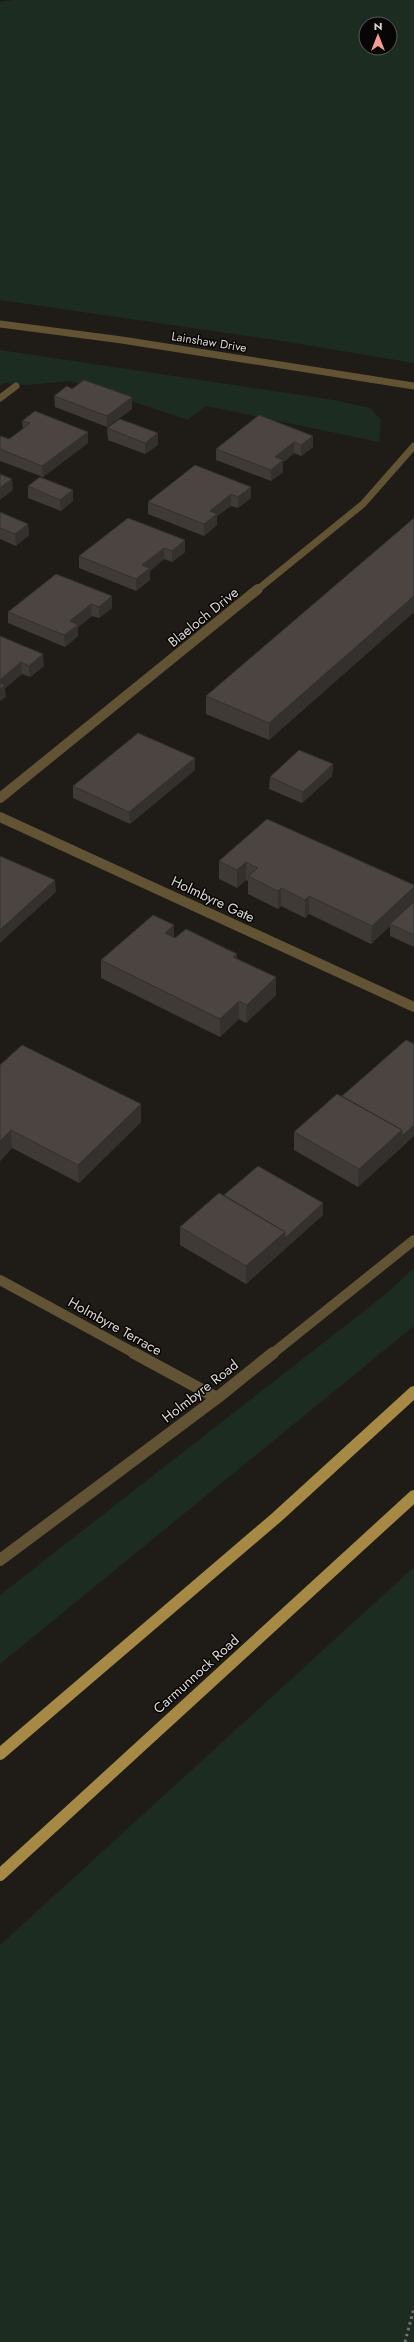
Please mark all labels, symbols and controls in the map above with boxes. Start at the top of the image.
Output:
north arrow [358,16,398,56]
text: N [374,18,382,34]
street label: Lainshaw Drive [170,327,248,357]
street label: Blaeloch Drive [164,582,242,652]
street label: Holmbyre Gate [168,871,258,927]
street label: Holmbyre Terrace [65,1292,165,1360]
street label: Holmbyre Road [158,1355,242,1427]
street label: Carmunnock Road [149,1630,243,1718]

